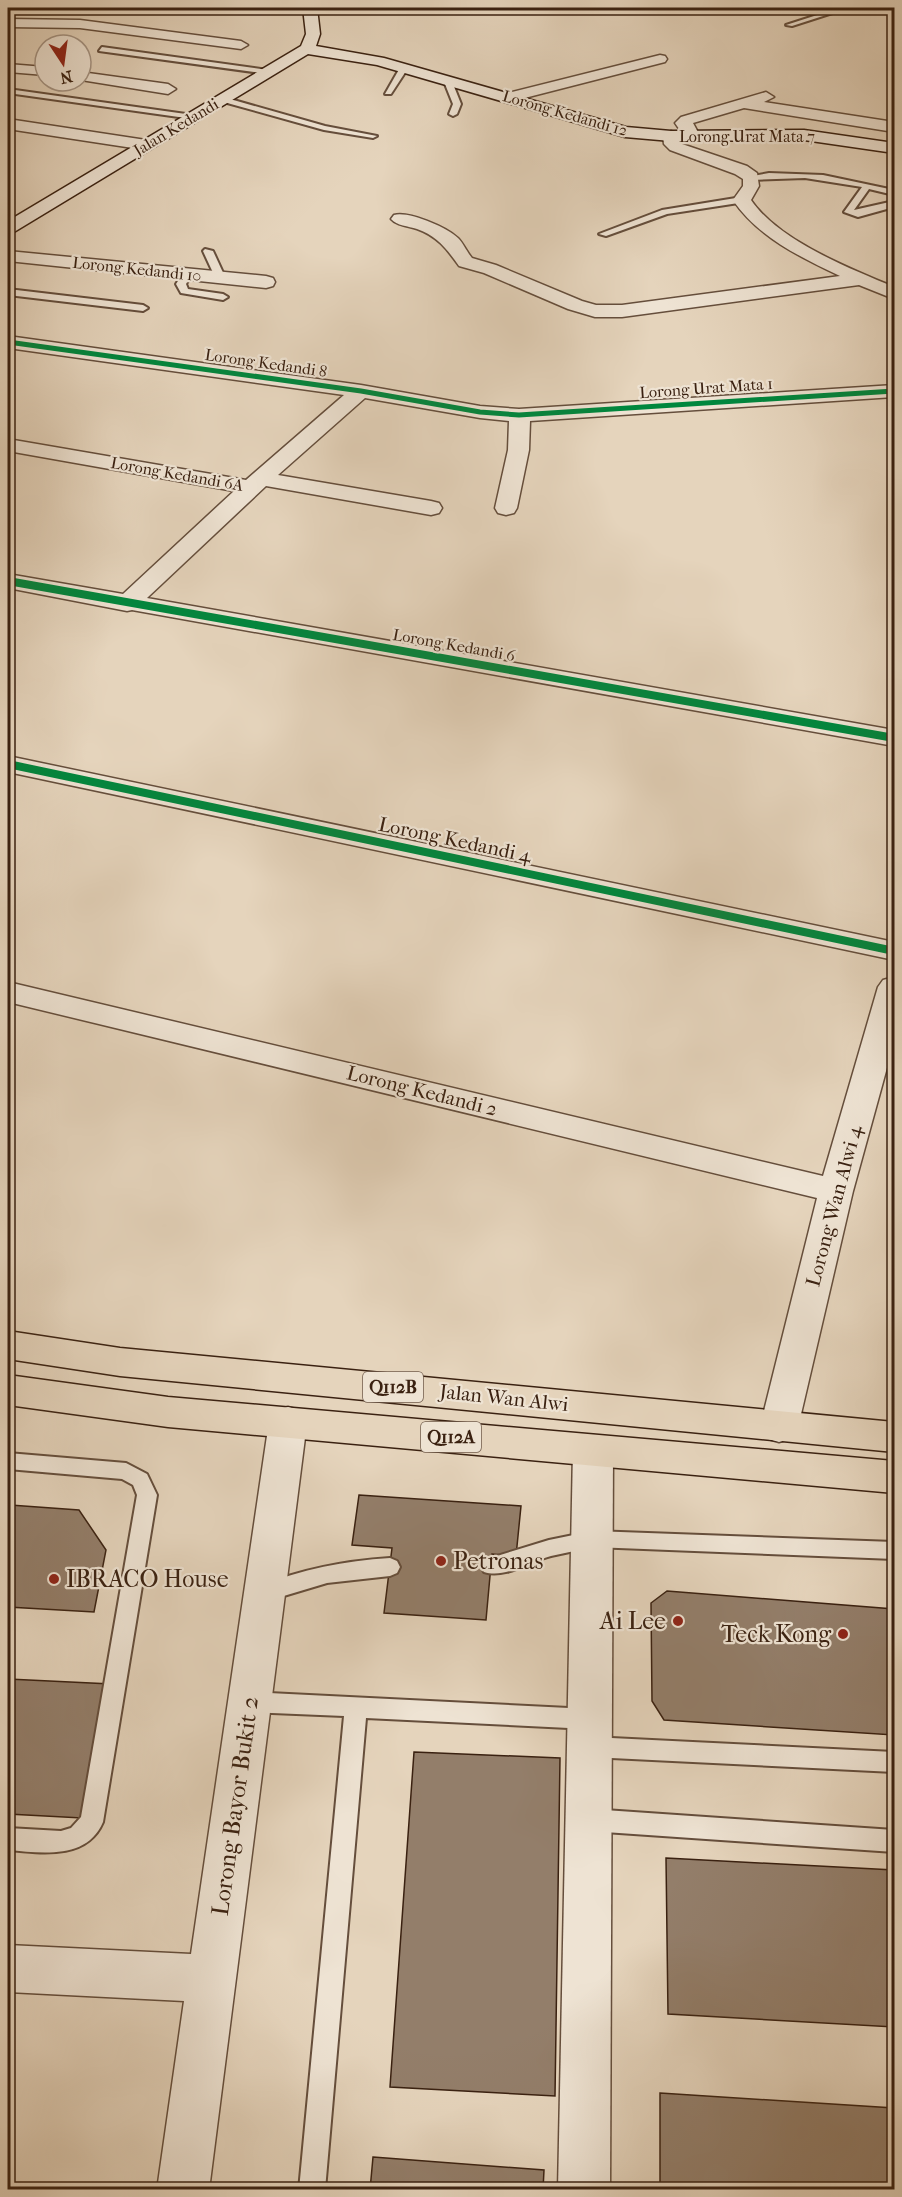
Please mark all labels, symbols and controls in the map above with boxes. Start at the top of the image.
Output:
north arrow [33,33,93,93]
text: N [57,67,74,88]
street label: Lorong Kedandi 12 [500,86,630,140]
street label: Jalan Kedandi [128,94,222,161]
street label: Lorong Urat Mata 7 [679,127,815,146]
street label: Lorong Kedandi 10 [72,253,202,285]
street label: Lorong Kedandi 8 [204,345,328,381]
street label: Lorong Urat Mata 1 [639,374,773,402]
street label: Lorong Kedandi 6A [109,453,245,495]
street label: Lorong Kedandi 6 [391,625,517,665]
street label: Lorong Kedandi 4 [376,813,535,868]
street label: Lorong Kedandi 2 [344,1061,500,1121]
street label: Lorong Wan Alwi 4 [801,1122,867,1289]
road number: Q112B [363,1372,423,1402]
street label: Jalan Wan Alwi [436,1380,570,1416]
road number: Q112A [421,1422,481,1452]
place label: Petronas [453,1547,543,1575]
marker: Petronas [434,1554,448,1568]
place label: IBRACO House [66,1565,229,1593]
marker: IBRACO House [47,1572,61,1586]
place label: Ai Lee [599,1607,666,1635]
marker: Ai Lee [671,1614,685,1628]
place label: Teck Kong [721,1620,832,1648]
marker: Teck Kong [836,1627,850,1641]
street label: Lorong Bayor Bukit 2 [206,1695,264,1917]

